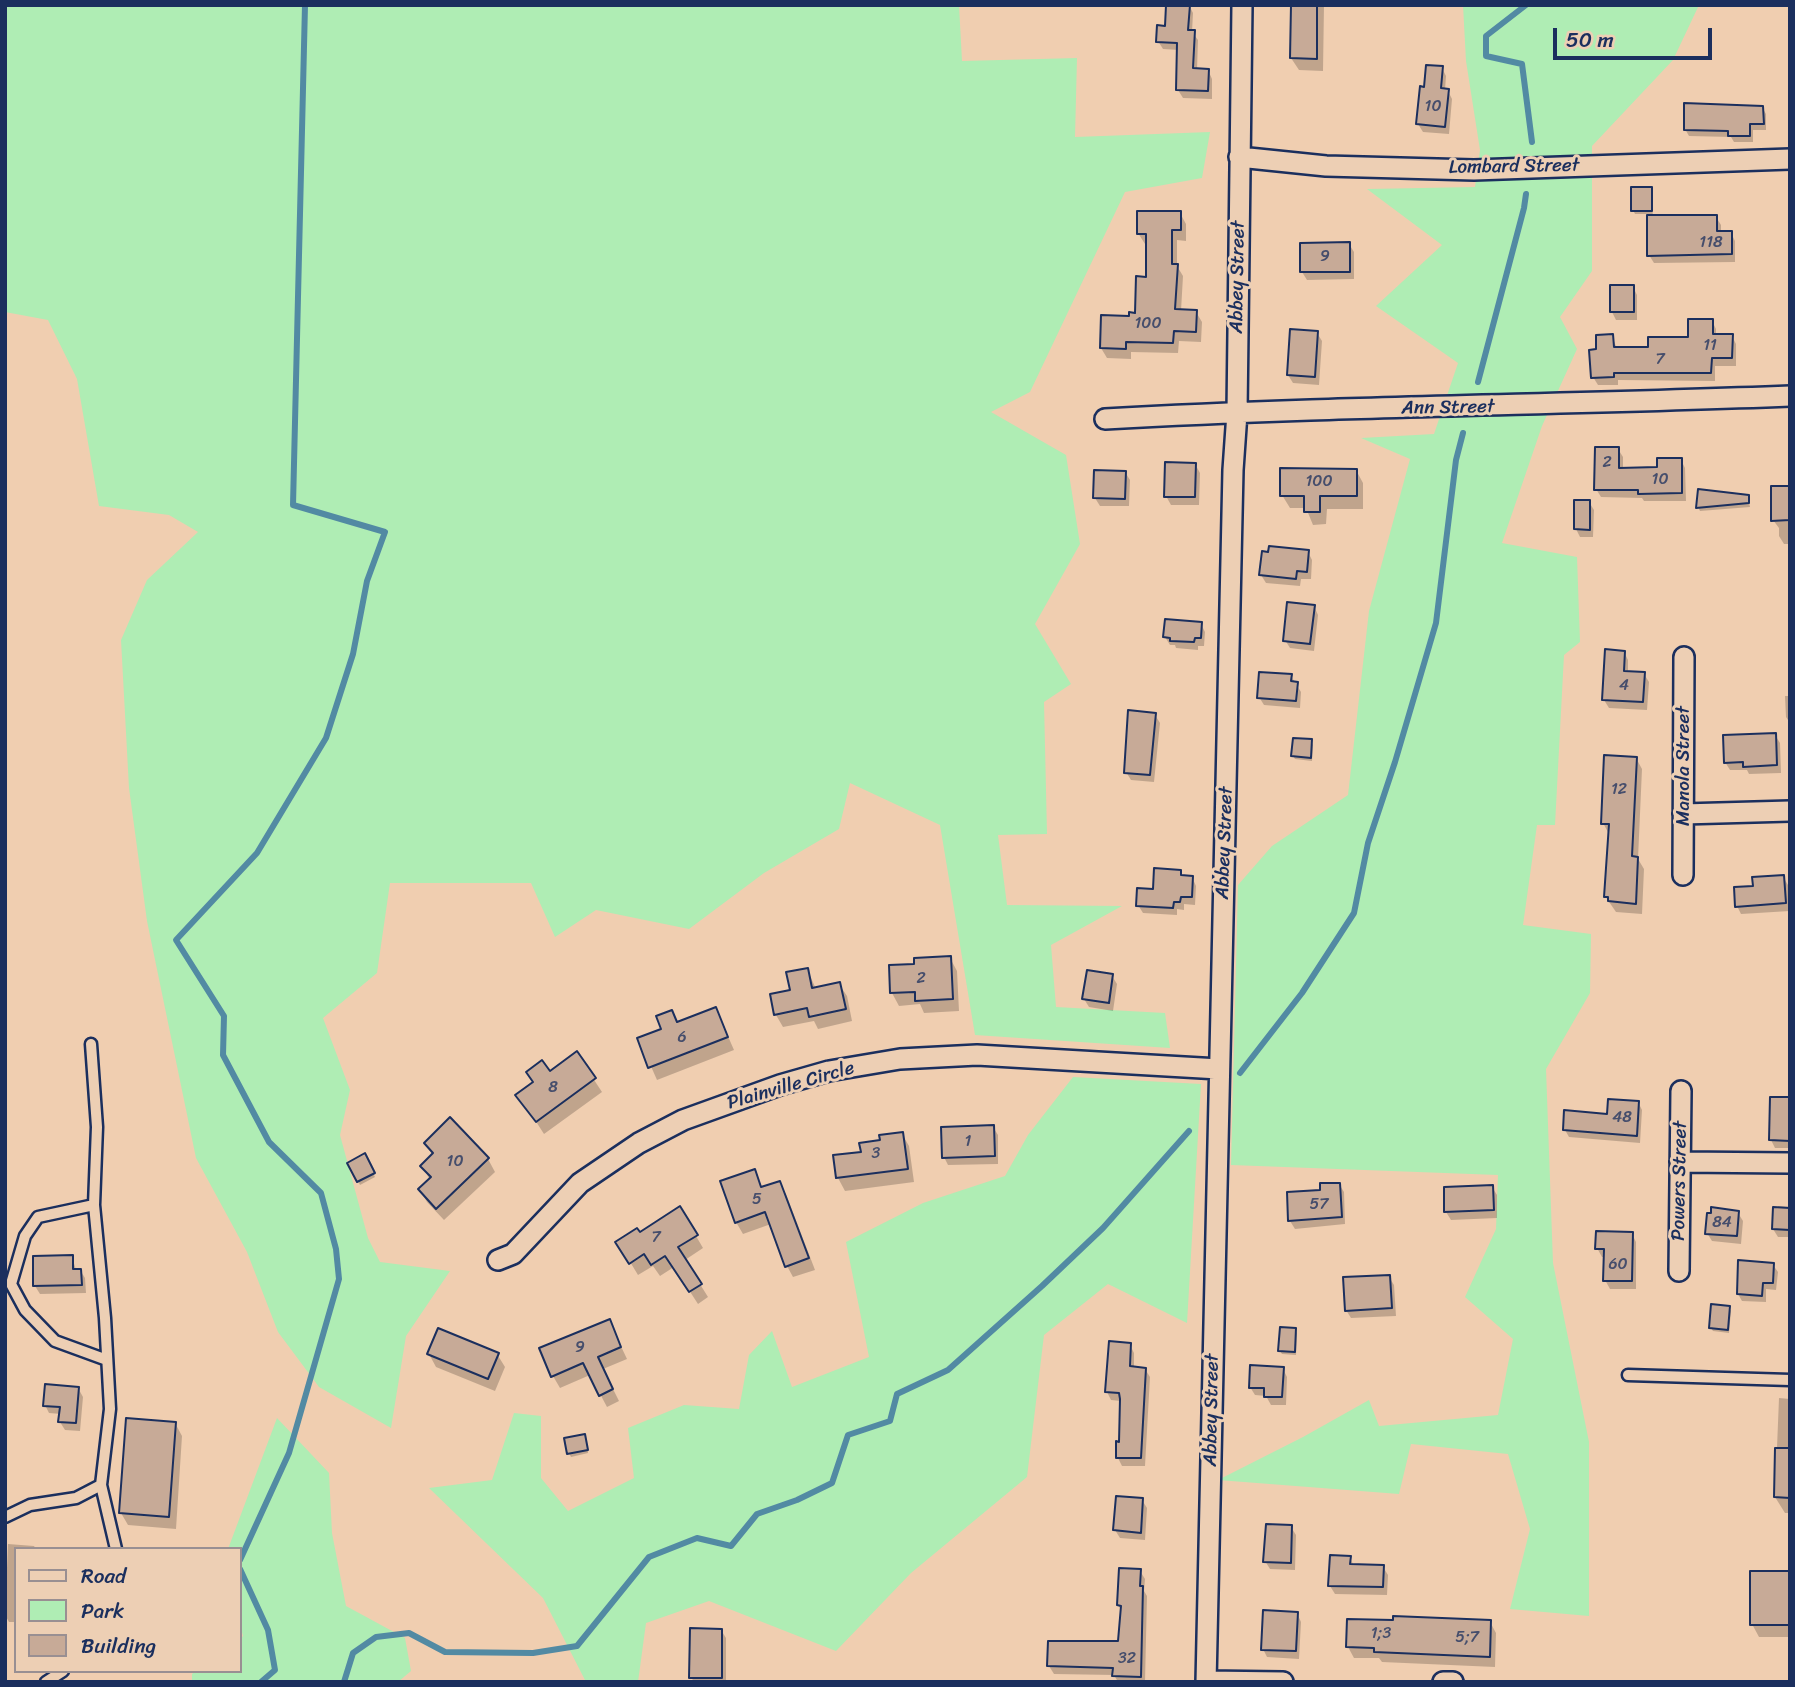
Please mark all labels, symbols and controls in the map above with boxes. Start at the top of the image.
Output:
scale bar [1557,14,1716,58]
text: 50 m [1566,21,1614,59]
house number: 10 [1425,97,1441,117]
street label: Lombard Street [1448,154,1580,180]
street label: Abbey Street [1226,220,1250,334]
house number: 118 [1699,233,1723,253]
house number: 9 [1320,247,1330,267]
house number: 100 [1134,314,1162,334]
house number: 11 [1703,336,1717,356]
house number: 7 [1655,350,1665,370]
street label: Ann Street [1401,396,1495,420]
house number: 2 [1602,453,1612,473]
house number: 10 [1652,470,1668,490]
house number: 100 [1305,472,1333,492]
house number: 4 [1619,676,1629,696]
street label: Manola Street [1673,706,1695,826]
house number: 12 [1611,780,1627,800]
street label: Abbey Street [1212,786,1238,900]
house number: 2 [916,969,926,989]
house number: 6 [677,1028,687,1048]
street label: Plainville Circle [725,1057,857,1115]
house number: 8 [548,1078,558,1098]
house number: 48 [1612,1108,1632,1128]
street label: Powers Street [1668,1121,1692,1241]
house number: 1 [965,1132,971,1152]
house number: 3 [872,1144,880,1164]
house number: 10 [447,1152,463,1172]
house number: 5 [752,1190,762,1210]
house number: 57 [1310,1195,1328,1215]
house number: 84 [1712,1213,1732,1233]
house number: 7 [651,1228,661,1248]
house number: 60 [1608,1255,1628,1275]
house number: 9 [575,1338,585,1358]
street label: Abbey Street [1200,1353,1224,1467]
legend [14,1547,242,1673]
text: Road [81,1557,126,1595]
text: Park [81,1592,124,1630]
house number: 1;3 [1371,1624,1391,1644]
text: Building [81,1627,156,1665]
house number: 5;7 [1455,1628,1479,1648]
house number: 32 [1118,1649,1136,1669]

